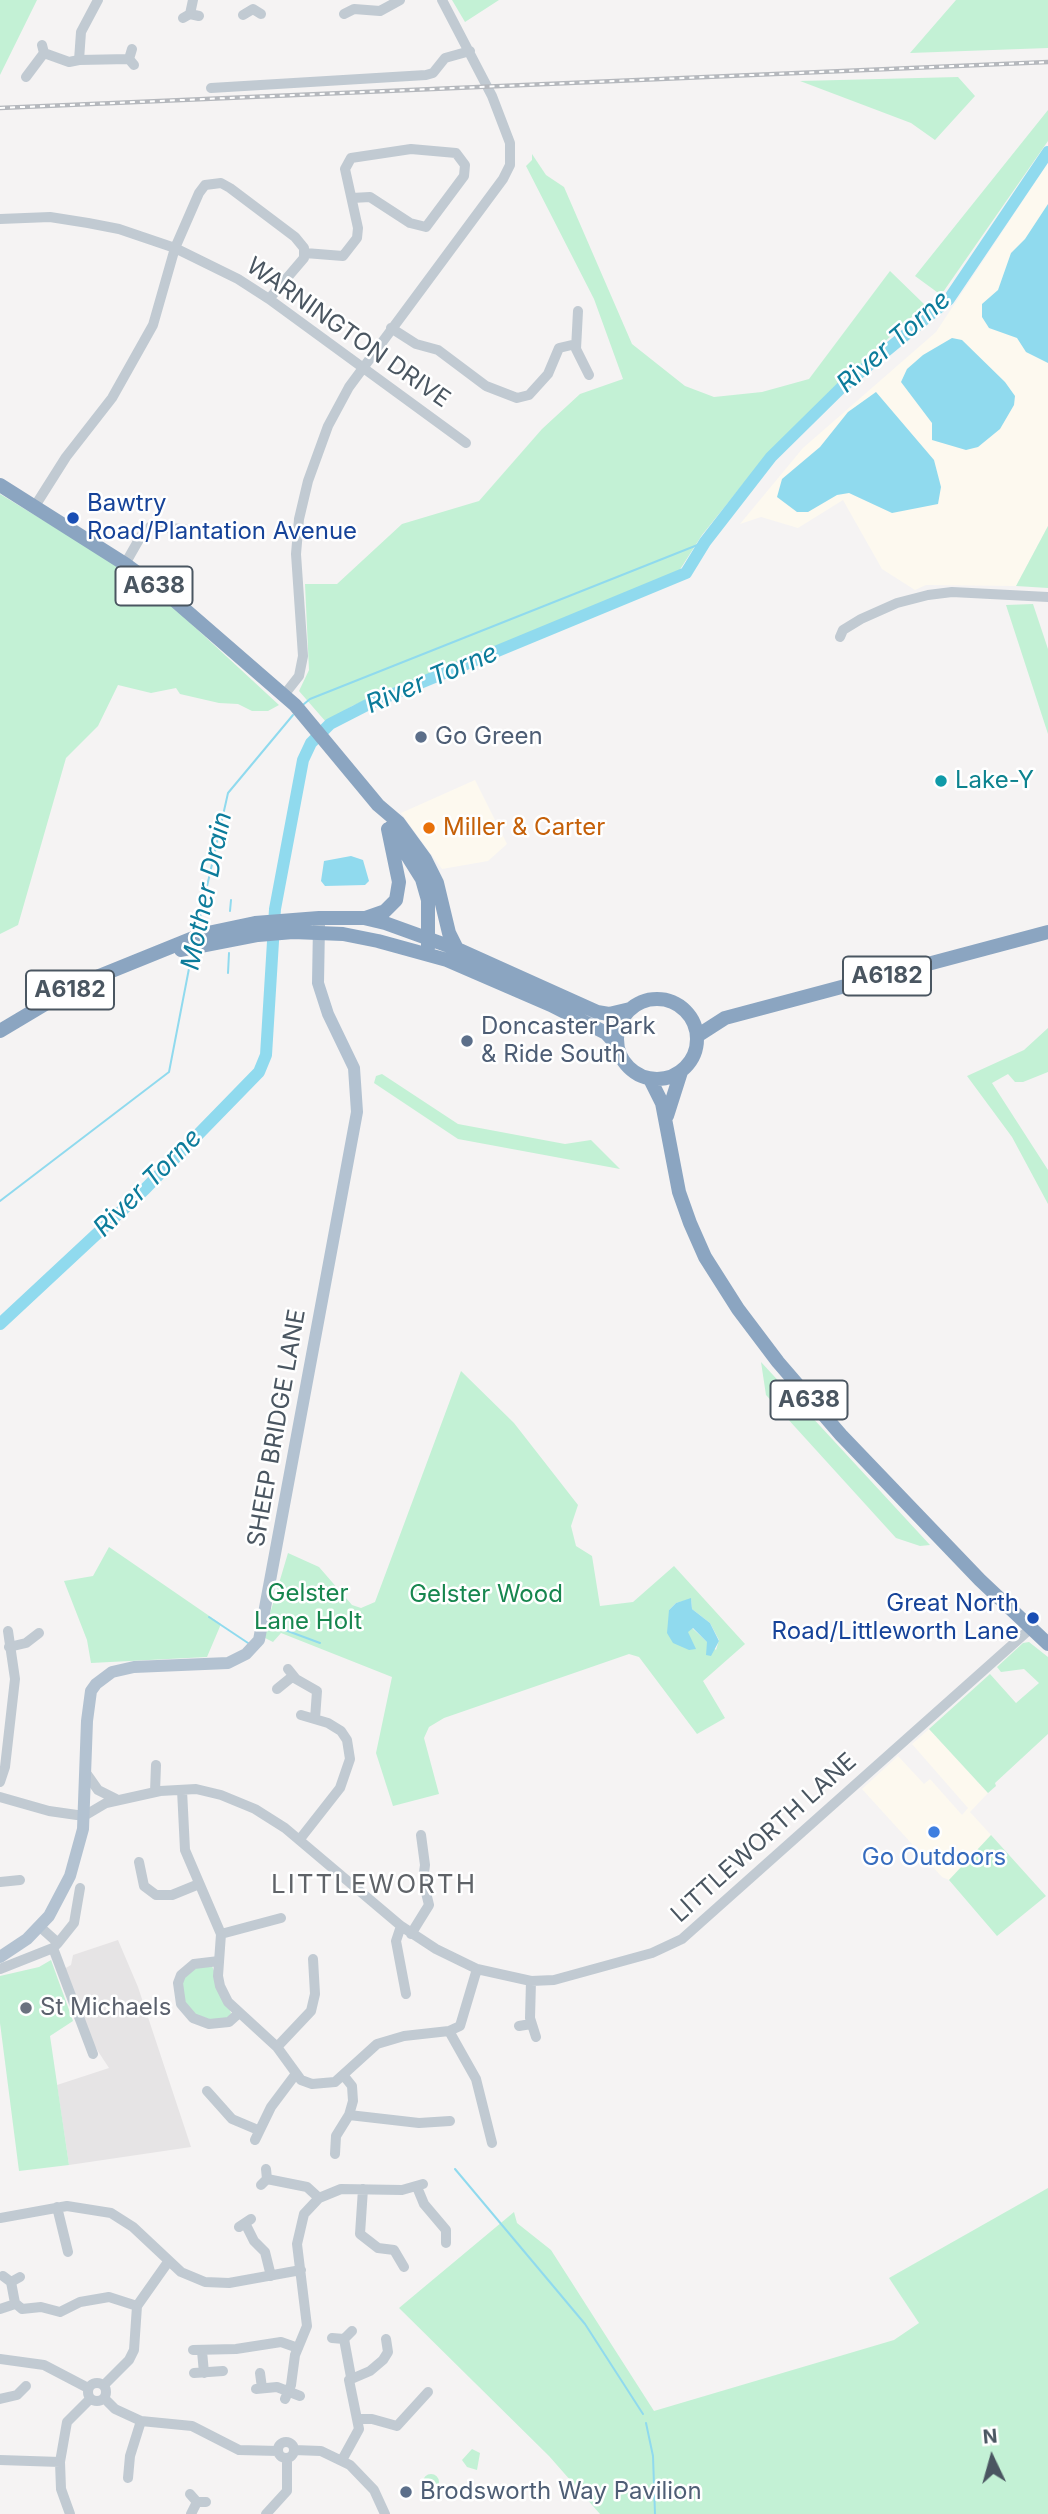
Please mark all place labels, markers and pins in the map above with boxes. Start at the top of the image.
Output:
place label: Bawtry Road/Plantation Avenue [87,490,357,546]
marker: Bawtry Road/Plantation Avenue [65,510,81,526]
place label: Go Green [435,723,543,751]
marker: Go Green [413,729,429,745]
place label: Lake-Y [955,767,1034,795]
marker: Lake-Y [933,773,949,789]
place label: Miller & Carter [443,814,605,842]
marker: Miller & Carter [421,820,437,836]
place label: Doncaster Park & Ride South [481,1013,656,1069]
marker: Doncaster Park & Ride South [459,1033,475,1049]
place label: Great North Road/Littleworth Lane [772,1590,1019,1646]
marker: Great North Road/Littleworth Lane [1025,1610,1041,1626]
marker: Go Outdoors [926,1824,942,1840]
place label: Go Outdoors [862,1844,1006,1872]
place label: St Michaels [40,1994,171,2022]
marker: St Michaels [18,2000,34,2016]
place label: Brodsworth Way Pavilion [420,2478,702,2506]
marker: Brodsworth Way Pavilion [398,2484,414,2500]

